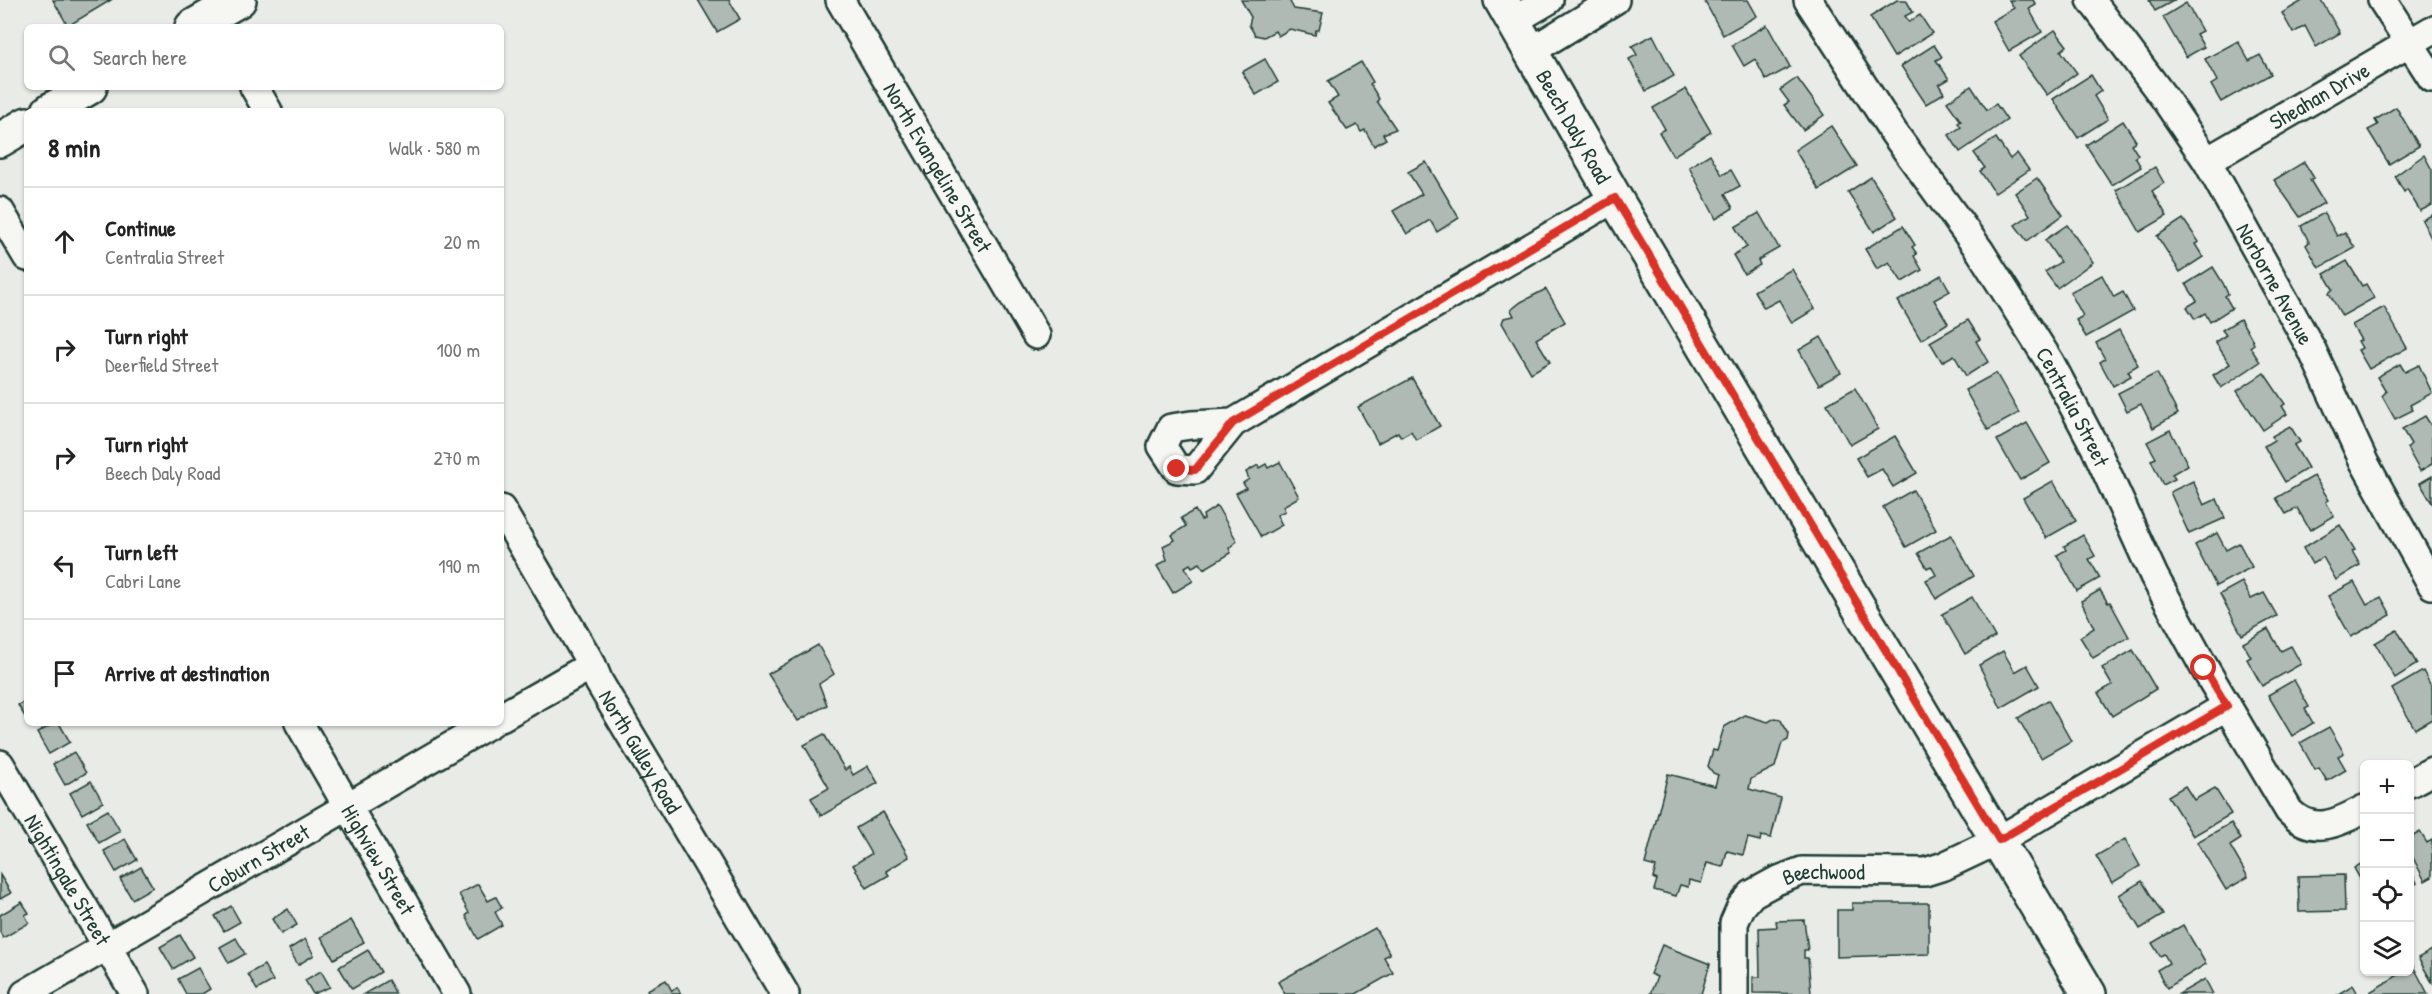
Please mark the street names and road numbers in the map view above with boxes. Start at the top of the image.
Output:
street label: Sheahan Drive [2264,55,2375,137]
street label: Beech Daly Road [1529,64,1619,189]
street label: North Evangeline Street [876,77,1000,258]
street label: Norborne Avenue [2229,217,2321,350]
street label: Centralia Street [2029,341,2117,472]
street label: North Gulley Road [592,684,689,819]
street label: Highview Street [335,799,423,921]
street label: Nightingale Street [18,808,118,951]
street label: Coburn Street [202,817,315,900]
street label: Beechwood [1778,856,1865,892]

